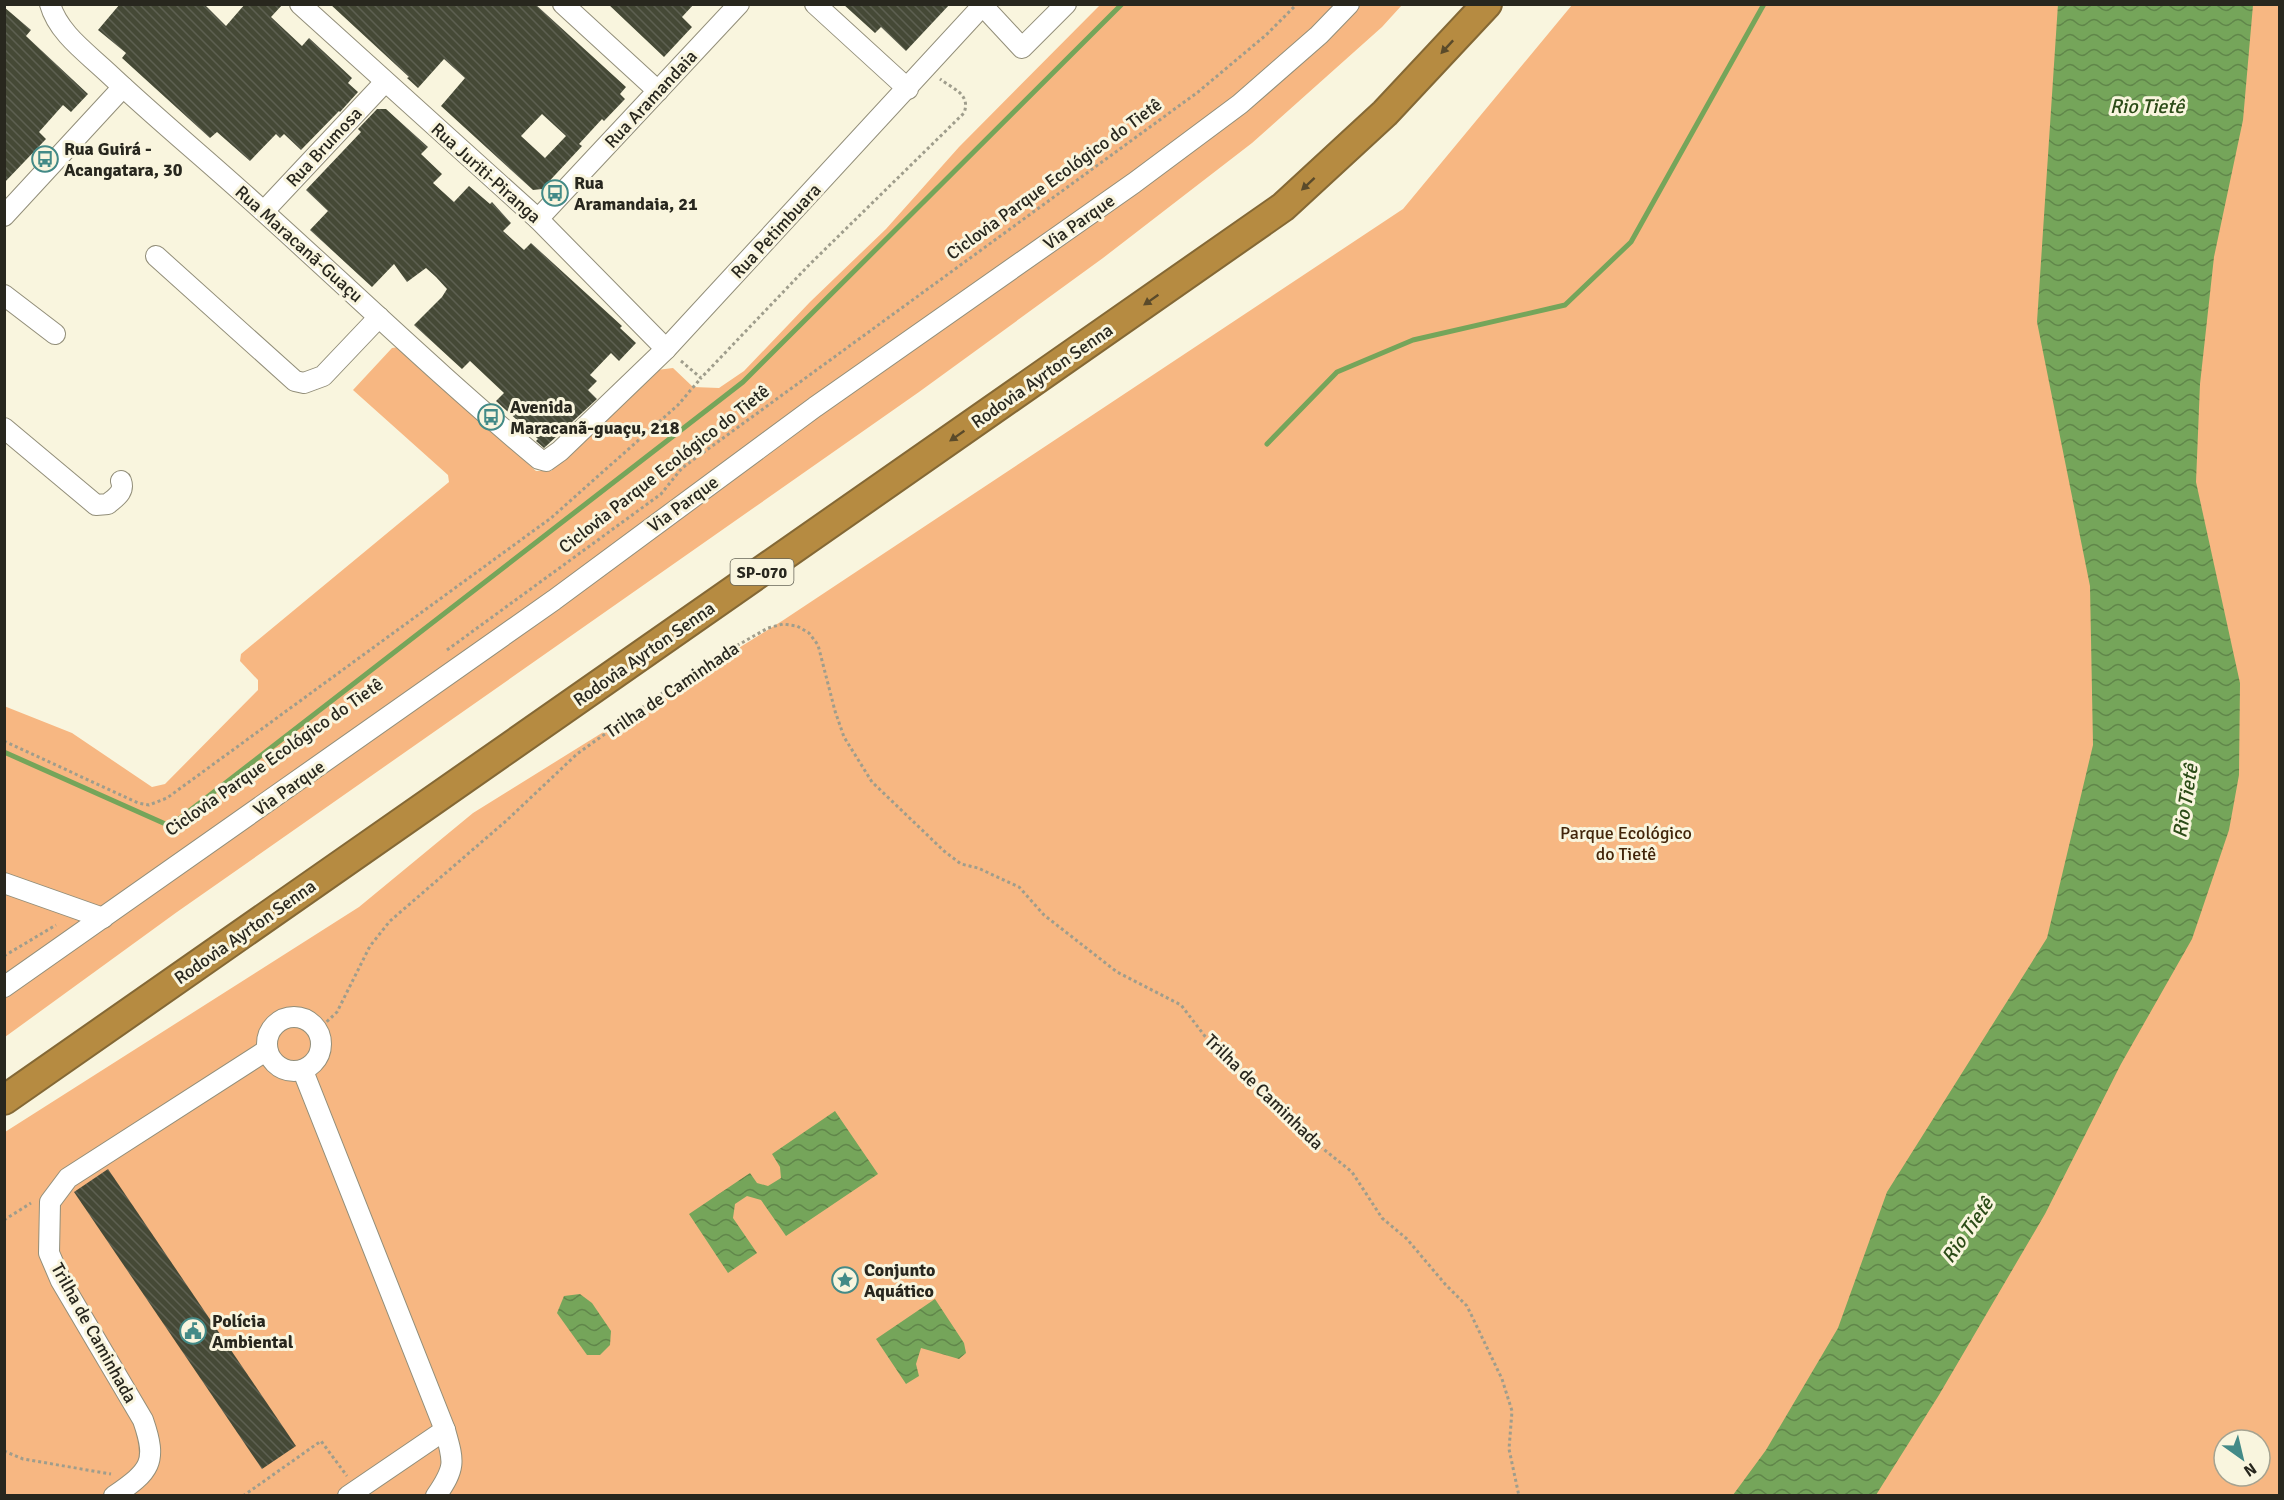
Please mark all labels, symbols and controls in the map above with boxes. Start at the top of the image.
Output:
one-way arrow [1440,40,1454,54]
street label: Rua Aramandaia [600,45,702,153]
street label: Ciclovia Parque Ecológico do Tietê [942,93,1166,265]
water label: Rio Tietê [2110,94,2185,119]
street label: Rua Brumosa [281,103,367,191]
street label: Rua Juriti-Piranga [427,118,545,228]
place label: Rua Guirá - Acangatara, 30 [64,138,183,181]
bus stop icon: Rua Guirá - Acangatara, 30 [30,144,60,174]
place label: Rua Aramandaia, 21 [574,172,698,215]
one-way arrow [1300,177,1315,191]
bus stop icon: Rua Aramandaia, 21 [540,178,570,208]
street label: Rua Petimbuara [726,179,826,283]
street label: Rua Maracanã-Guaçu [231,181,367,307]
street label: Via Parque [1039,189,1119,255]
one-way arrow [1144,294,1160,306]
street label: Rodovia Ayrton Senna [967,319,1117,433]
street label: Ciclovia Parque Ecológico do Tietê [554,380,774,558]
place label: Avenida Maracanã-guaçu, 218 [510,396,680,439]
bus stop icon: Avenida Maracanã-guaçu, 218 [476,402,506,432]
one-way arrow [949,430,965,441]
street label: Via Parque [643,471,723,537]
road number: SP-070 [730,559,794,585]
street label: Rodovia Ayrton Senna [569,597,719,711]
street label: Trilha de Caminhada [601,637,743,743]
street label: Ciclovia Parque Ecológico do Tietê [161,673,387,841]
street label: Via Parque [249,755,329,821]
water label: Rio Tietê [2167,761,2204,840]
park label: Parque Ecológico do Tietê [1560,822,1692,865]
street label: Rodovia Ayrton Senna [170,875,320,989]
street label: Trilha de Caminhada [1200,1030,1328,1154]
water label: Rio Tietê [1936,1192,2000,1268]
street label: Trilha de Caminhada [46,1259,142,1407]
place label: Conjunto Aquático [864,1259,935,1302]
place icon: Conjunto Aquático [830,1265,860,1295]
place label: Polícia Ambiental [212,1310,294,1353]
public building icon: Polícia Ambiental [178,1316,208,1346]
north arrow [2212,1428,2272,1488]
text: N [2240,1458,2260,1481]

